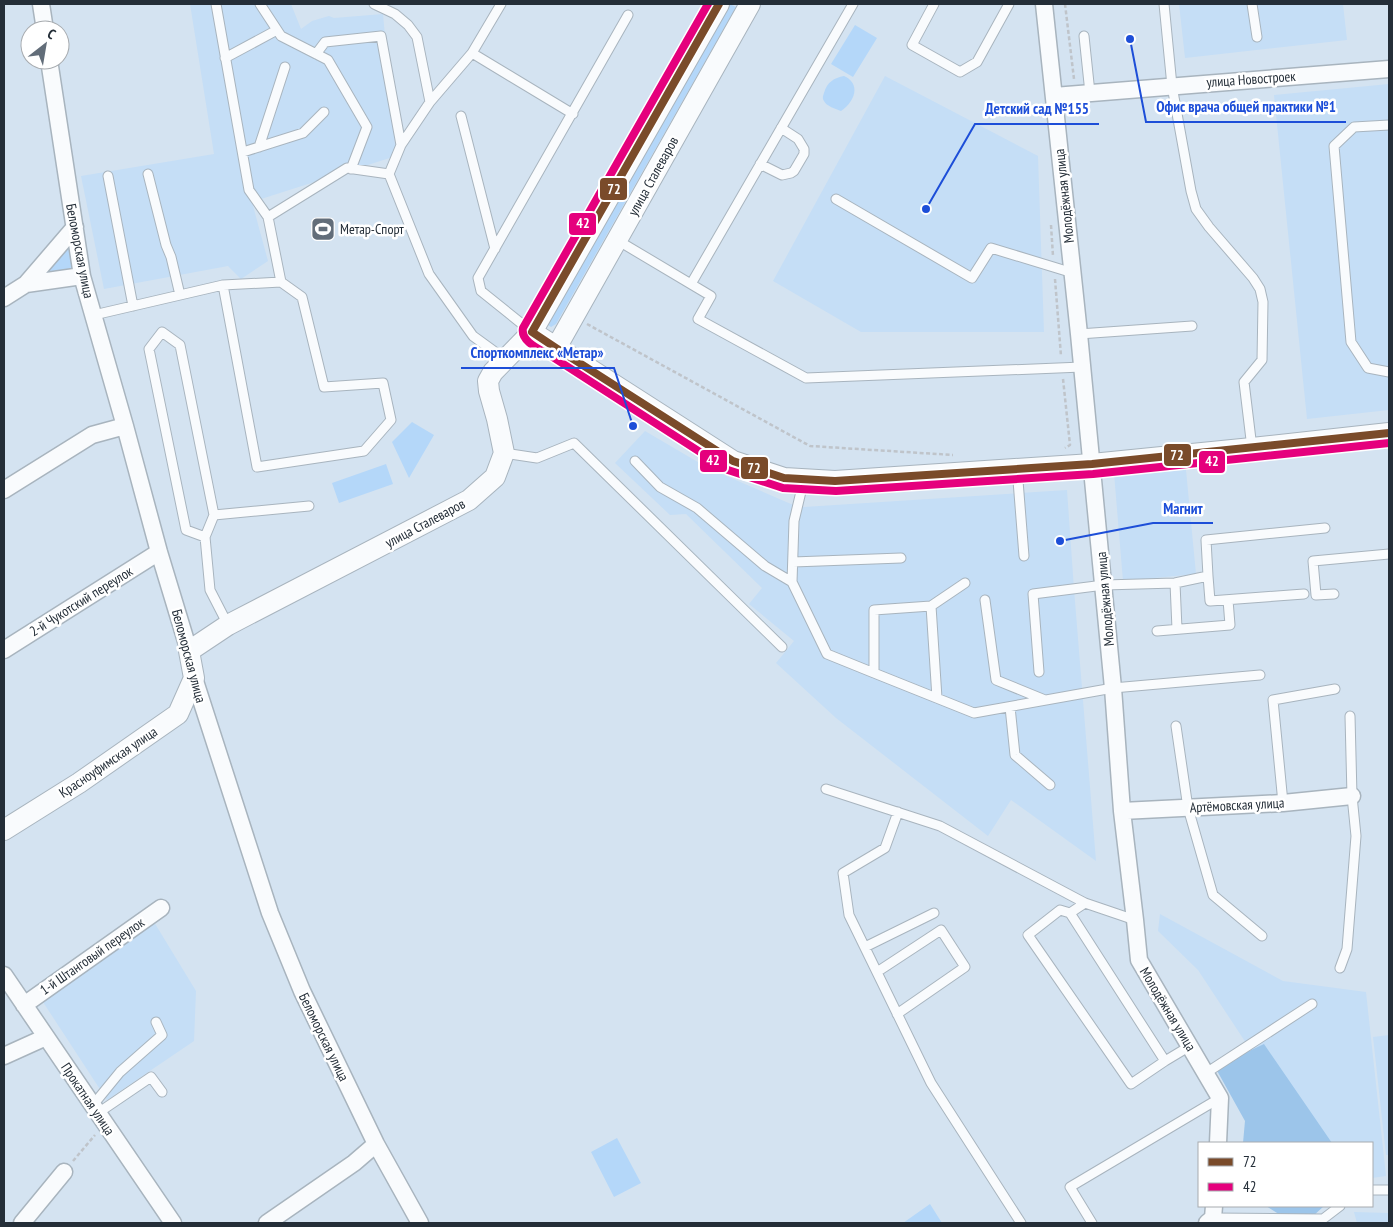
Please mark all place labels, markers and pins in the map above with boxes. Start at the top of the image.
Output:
callout: Офис врача общей практики №1 [1146,92,1346,122]
callout: Детский сад №155 [975,94,1099,124]
sports icon: Метар-Спорт [310,216,336,242]
place label: Метар-Спорт [340,220,404,238]
callout: Спорткомплекс «Метар» [461,338,614,368]
callout: Магнит [1153,493,1213,523]

